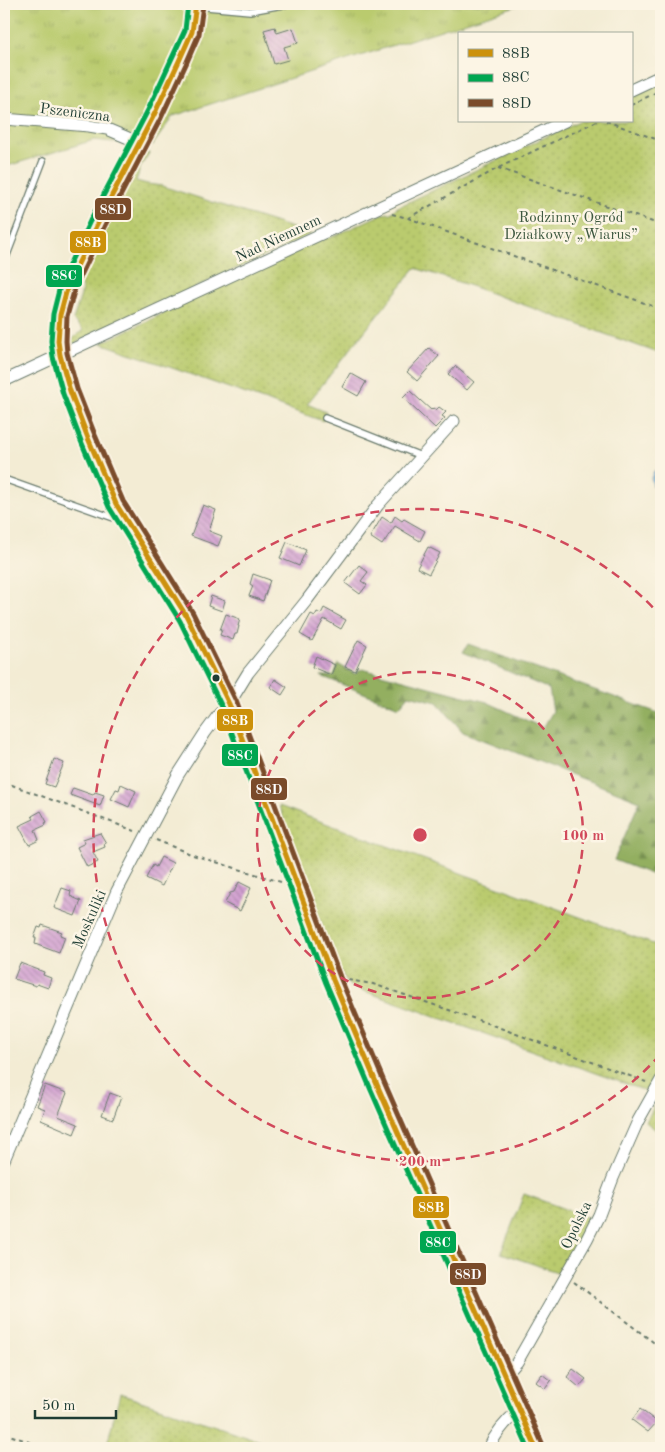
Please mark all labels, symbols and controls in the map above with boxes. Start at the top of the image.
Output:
legend [458,32,632,122]
text: 88B [502,47,530,62]
text: 88C [502,71,529,86]
text: 88D [502,97,531,112]
street label: Pszeniczna [39,102,112,125]
line badge: 88D [94,197,132,221]
text: 88D [99,203,127,217]
park label: Rodzinny Ogród Działkowy „Wiarus” [504,211,638,243]
street label: Nad Niemnem [234,213,324,266]
line badge: 88B [69,230,107,254]
text: 88B [75,236,101,250]
line badge: 88C [45,264,83,288]
text: 88C [51,269,77,283]
unlabelled marker [211,673,221,683]
line badge: 88B [216,708,254,732]
text: 88B [222,714,248,728]
line badge: 88C [221,743,259,767]
text: 88C [227,749,253,763]
line badge: 88D [250,777,288,801]
text: 88D [255,783,283,797]
centre of rings [411,826,429,844]
text: 100 m [562,829,604,844]
street label: Moskuliki [71,888,110,951]
text: 200 m [399,1155,441,1170]
line badge: 88B [412,1195,450,1219]
street label: Opolska [559,1199,596,1252]
text: 88B [418,1201,444,1215]
line badge: 88C [419,1230,457,1254]
text: 88C [425,1236,451,1250]
line badge: 88D [449,1262,487,1286]
text: 88D [454,1268,482,1282]
scale bar [35,1387,116,1419]
text: 50 m [42,1399,76,1414]

